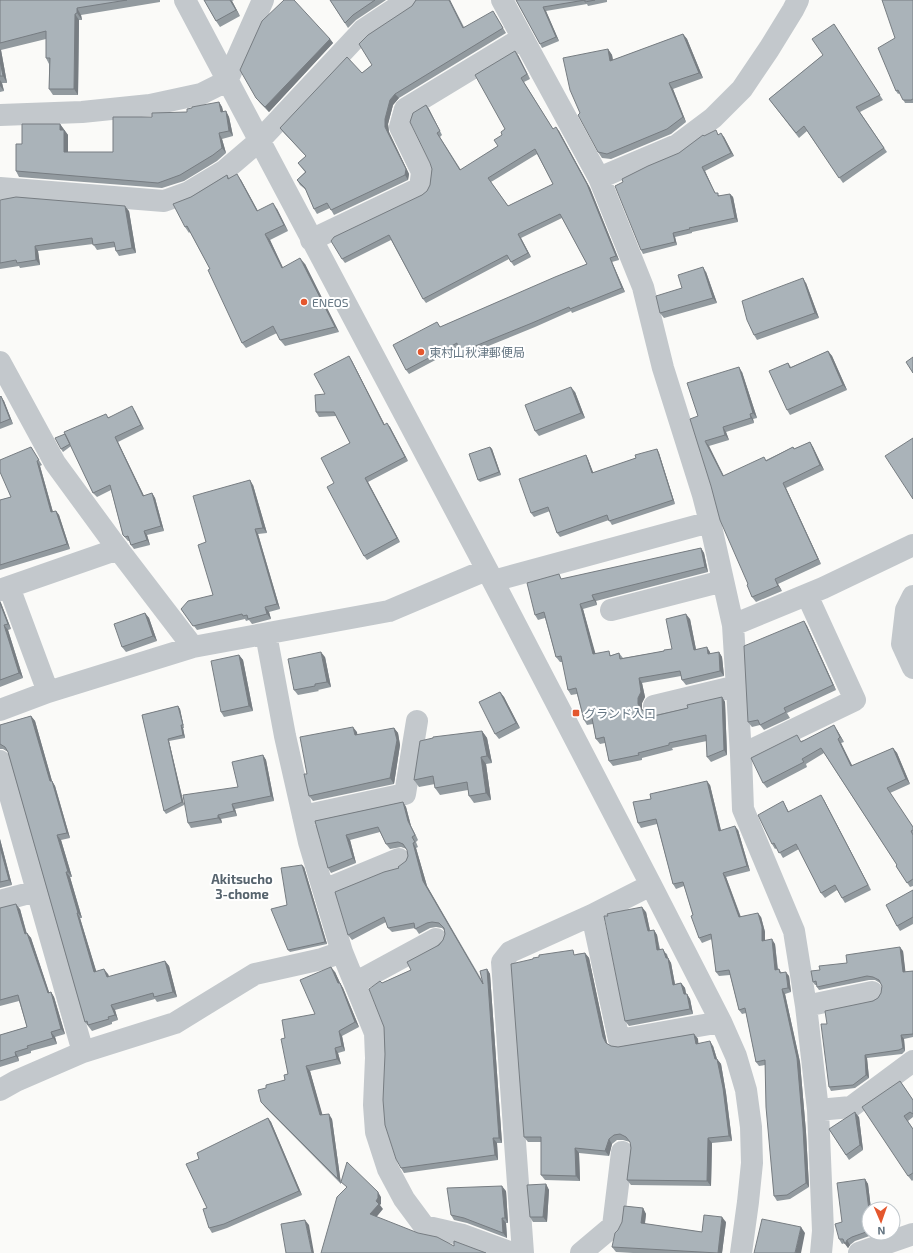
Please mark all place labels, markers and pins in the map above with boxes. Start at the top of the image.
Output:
place label: ENEOS [312,295,349,309]
marker: ENEOS [299,297,309,307]
place label: 東村山秋津郵便局 [429,345,525,359]
marker: 東村山秋津郵便局 [416,347,426,357]
place label: グランド入口 [584,706,656,720]
marker: グランド入口 [571,708,581,718]

